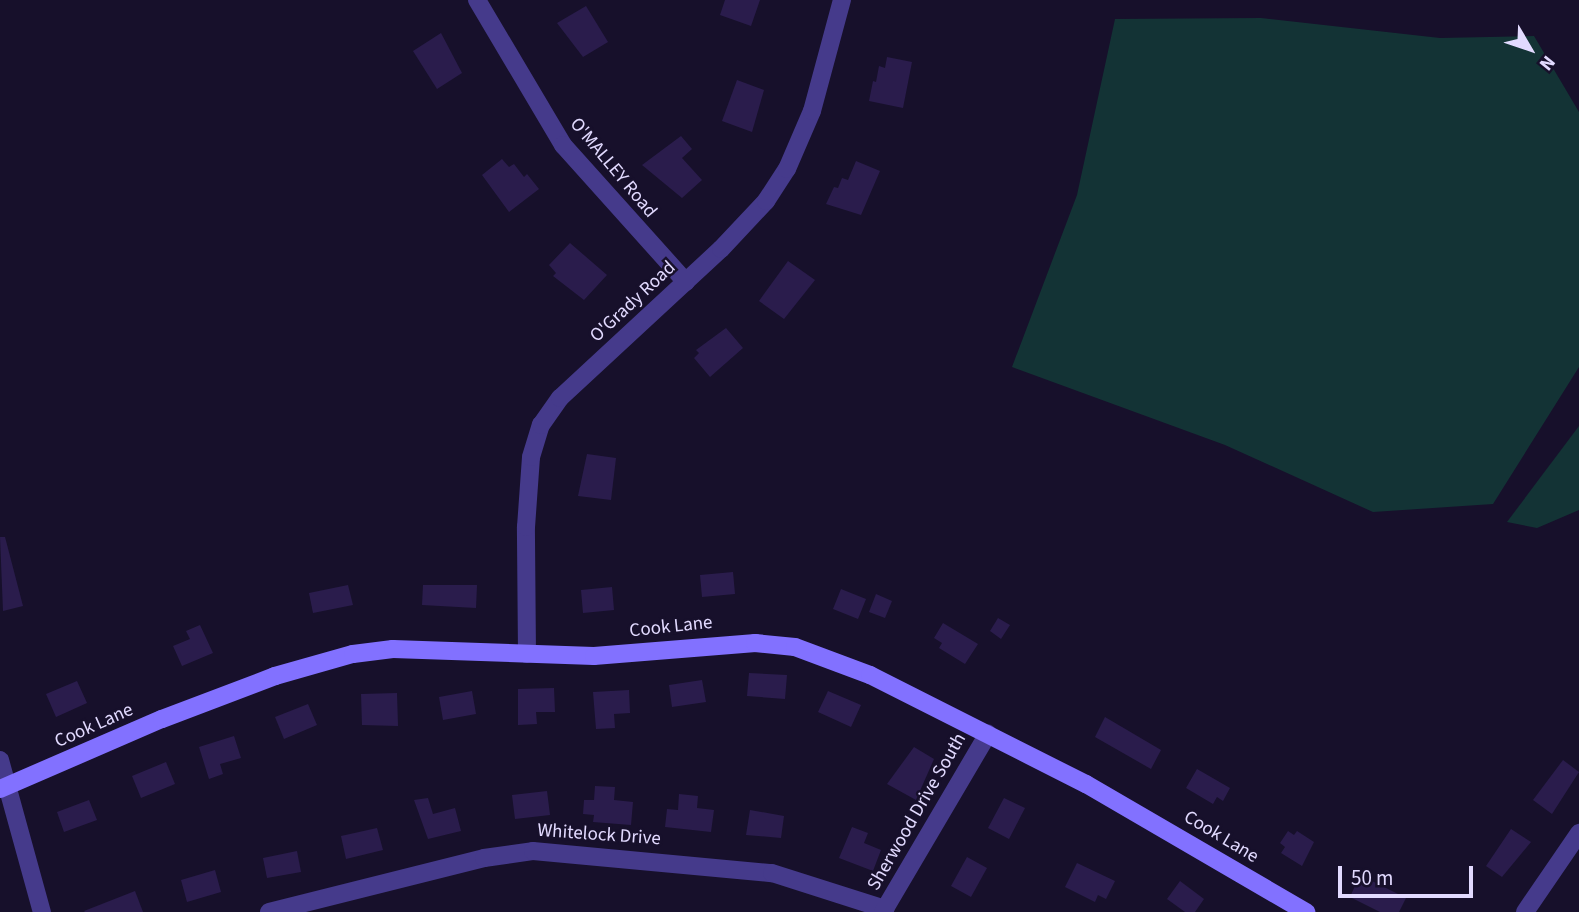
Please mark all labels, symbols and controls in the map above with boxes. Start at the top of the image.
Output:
north arrow [1495,14,1565,84]
text: N [1532,49,1561,76]
street label: O'MALLEY Road [565,113,661,223]
street label: O'Grady Road [585,257,681,347]
street label: Cook Lane [628,611,714,643]
street label: Cook Lane [51,699,137,753]
street label: Sherwood Drive South [863,729,971,895]
street label: Cook Lane [1179,806,1263,868]
street label: Whitelock Drive [536,819,662,851]
scale bar [1341,852,1476,896]
text: 50 m [1351,863,1393,893]

